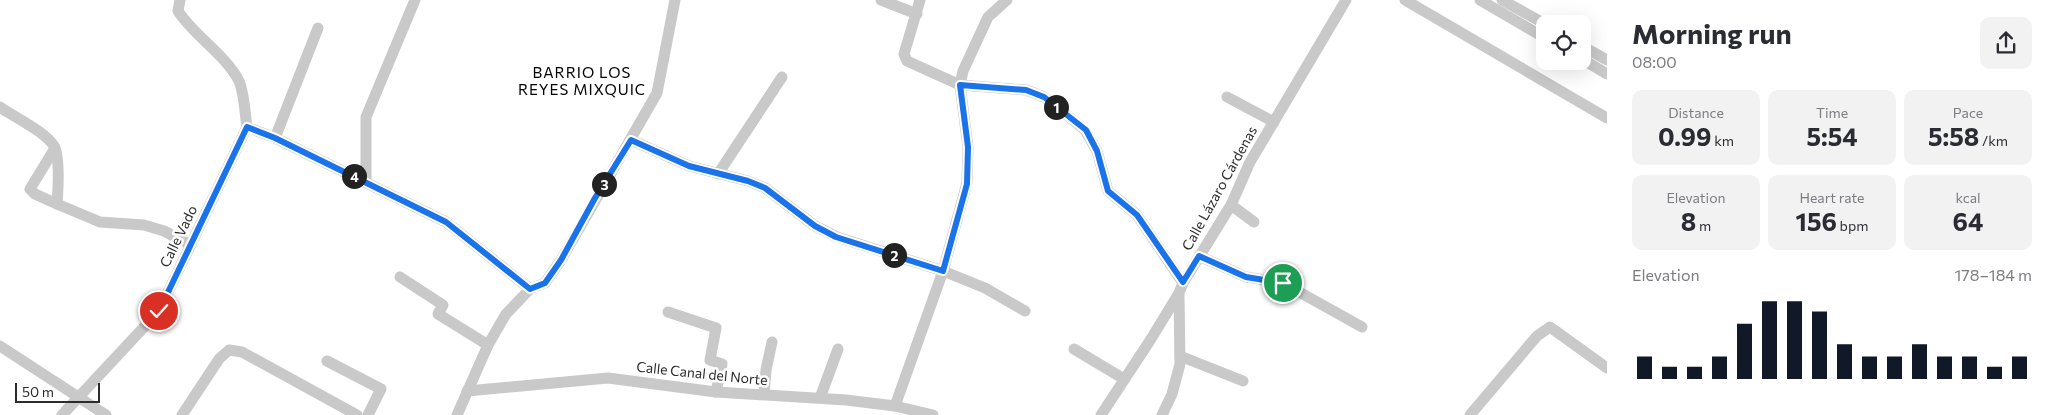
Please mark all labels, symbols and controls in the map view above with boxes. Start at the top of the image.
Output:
map controls [1536,15,1591,70]
button: locate [1536,15,1591,70]
text: Morning run [1632,16,1792,50]
button: share [1980,17,2032,69]
text: 08:00 [1632,52,1677,71]
district label: BARRIO LOS REYES MIXQUIC [518,63,646,98]
pin: 1 [1044,94,1068,120]
text: 1 [1053,99,1060,116]
text: Distance [1668,104,1724,121]
text: Time [1816,104,1848,121]
text: Pace [1953,104,1983,121]
text: 0.99 [1658,121,1711,151]
text: 5:54 [1806,121,1858,151]
text: 5:58 [1928,121,1979,151]
street label: Calle Lázaro Cárdenas [1178,123,1260,253]
text: km [1711,132,1734,149]
text: /km [1979,132,2008,149]
pin: 4 [342,164,366,188]
text: 4 [350,168,359,185]
pin: 3 [592,172,616,196]
text: 3 [600,176,609,193]
text: Elevation [1666,189,1726,206]
text: Heart rate [1799,189,1865,206]
text: kcal [1955,189,1981,206]
street label: Calle Vado [156,202,200,270]
text: 8 [1681,206,1696,236]
text: 156 [1796,206,1837,236]
text: 64 [1953,206,1983,236]
text: m [1696,217,1711,234]
text: bpm [1837,217,1868,234]
pin: 2 [882,242,906,268]
text: 2 [891,247,898,264]
pin [1262,262,1304,304]
text: Elevation [1632,265,1700,284]
text: 178–184 m [1954,265,2032,284]
icon: arrive [1269,269,1297,297]
pin [138,290,180,332]
icon: check [145,297,173,325]
street label: Calle Canal del Norte [636,358,768,388]
scale bar [15,380,100,403]
text: 50 m [22,383,54,400]

